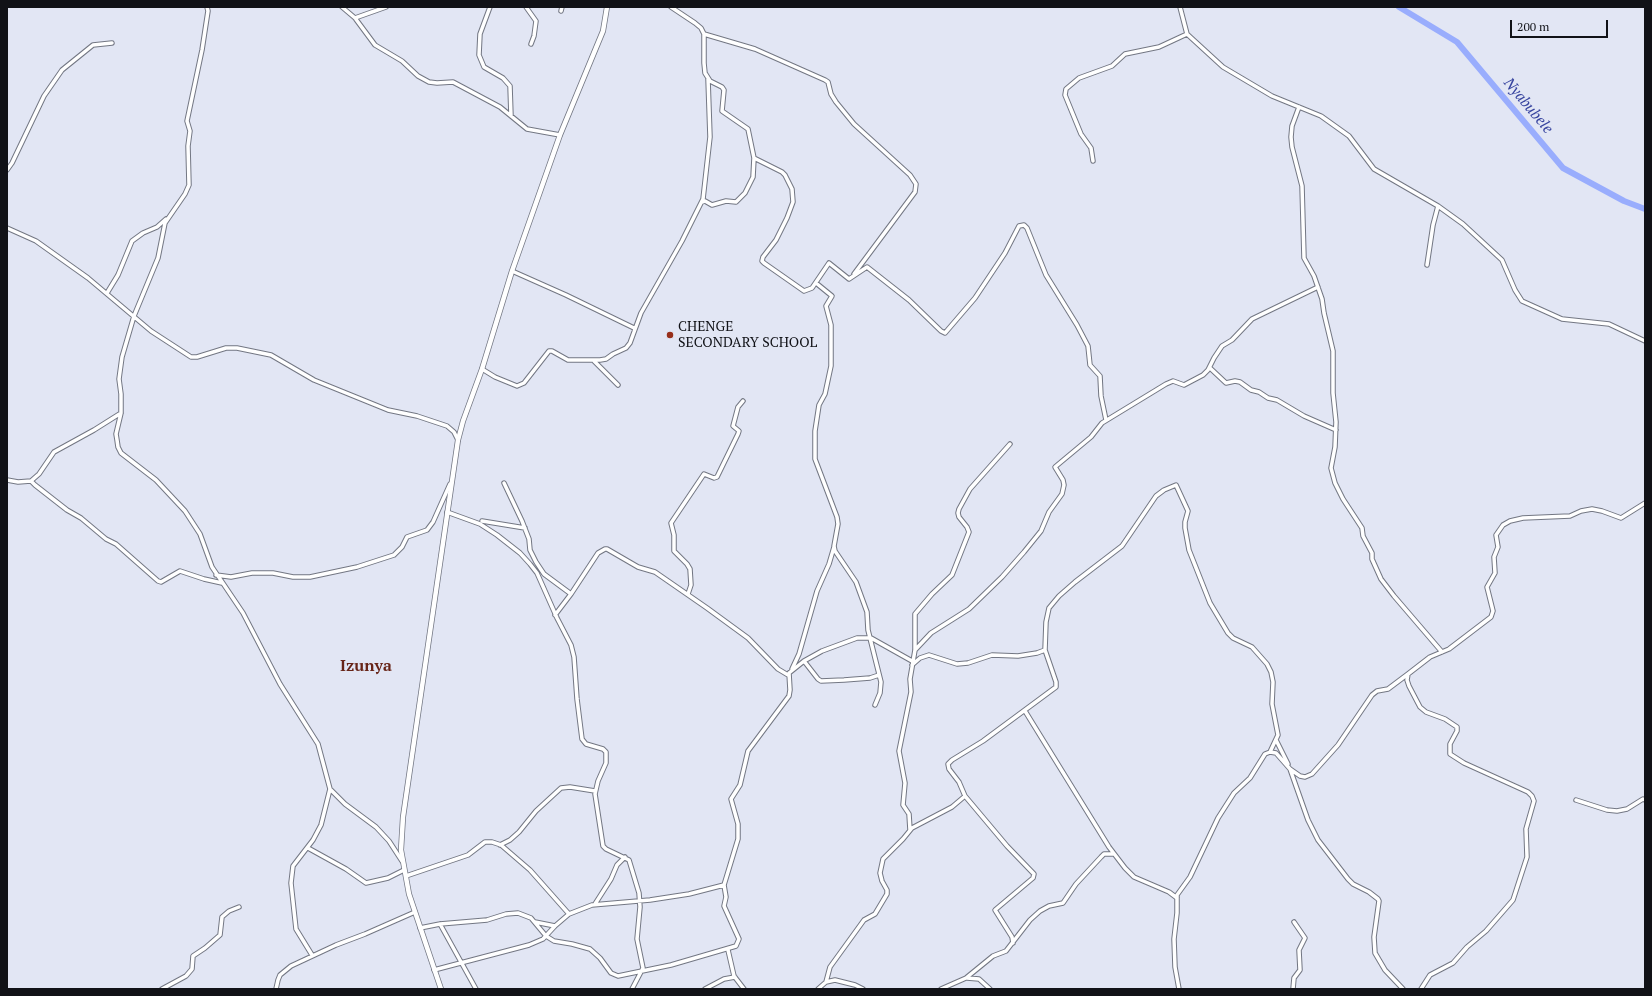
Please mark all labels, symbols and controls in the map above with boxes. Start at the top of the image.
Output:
scale bar [1512,12,1610,38]
text: 200 m [1517,19,1549,34]
water label: Nyabubele [1500,74,1556,138]
place label: CHENGE SECONDARY SCHOOL [678,319,817,352]
marker: CHENGE SECONDARY SCHOOL [665,330,675,340]
district label: Izunya [340,656,392,676]

